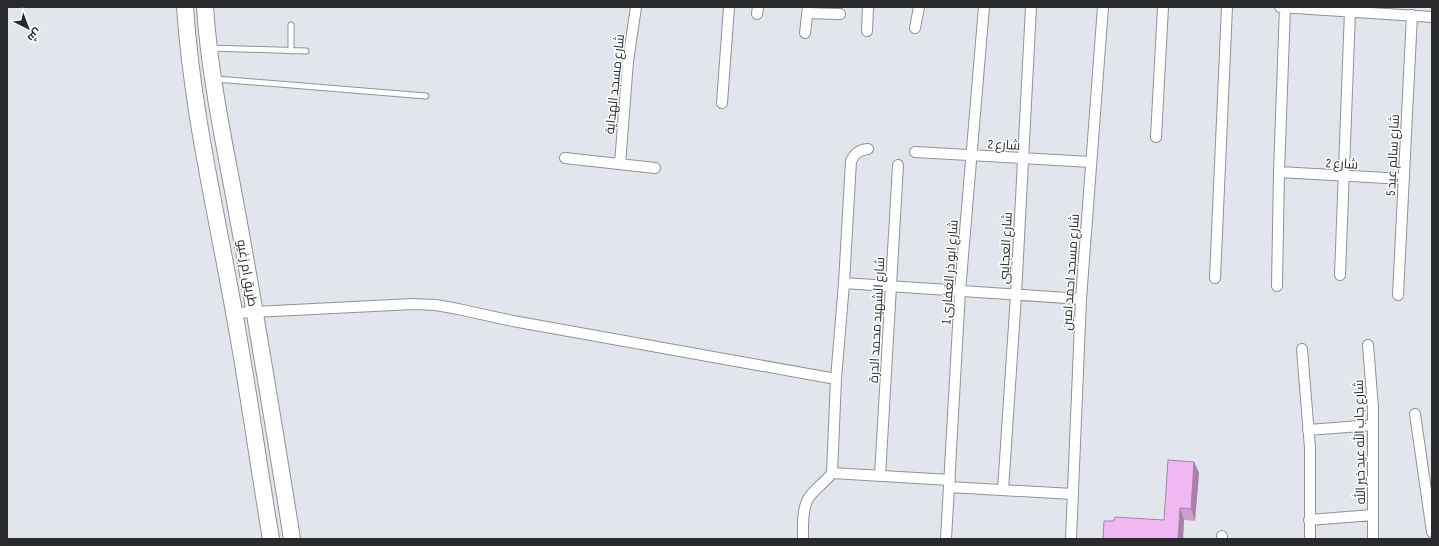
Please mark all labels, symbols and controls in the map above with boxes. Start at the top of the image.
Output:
north arrow [8,8,48,48]
text: ش [25,26,44,45]
street label: شارع مسجد الهداية [602,33,628,135]
street label: شارع سالم عيد 5 [1383,114,1404,196]
street label: شارع 2 [987,136,1021,154]
street label: شارع 2 [1325,155,1359,173]
street label: شارع العجايبى [996,212,1016,285]
street label: شارع مسجد احمد امين [1059,213,1083,331]
street label: شارع ابو ذر الغفارى 1 [938,219,962,325]
street label: طريق ام زغيو [232,238,261,308]
street label: شارع الشهيد محمد الدرة [866,257,888,383]
street label: شارع جاب الله عيد خير الله [1350,380,1369,504]

